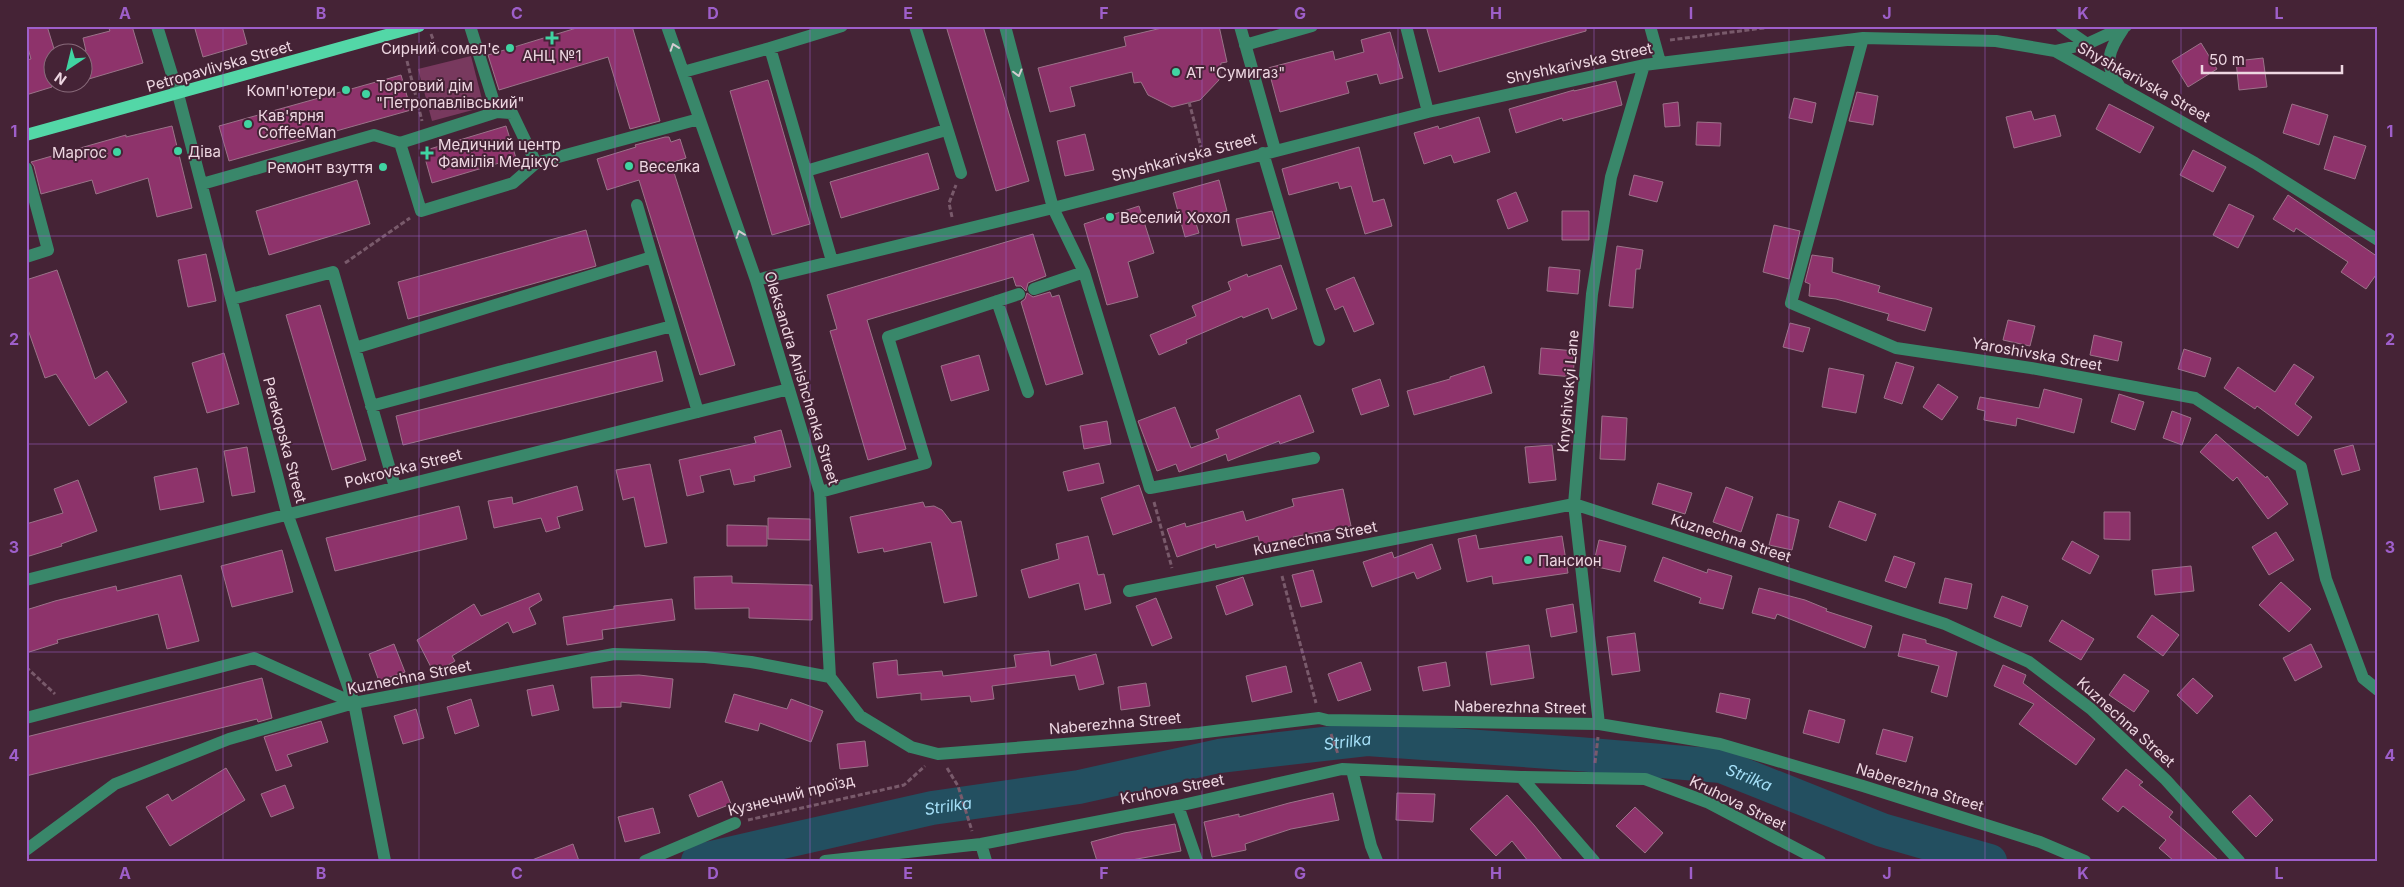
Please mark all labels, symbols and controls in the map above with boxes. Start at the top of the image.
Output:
text: A [119,3,131,23]
text: B [316,3,326,23]
text: C [511,3,523,23]
text: D [707,3,719,23]
text: E [903,3,913,23]
text: F [1099,3,1109,23]
text: G [1294,3,1306,23]
text: H [1490,3,1502,23]
text: I [1689,3,1693,23]
text: J [1882,3,1892,23]
text: K [2077,3,2089,23]
text: L [2274,3,2284,23]
marker: АНЦ №1 [546,32,558,44]
street label: Petropavlivska Street [144,36,294,96]
street label: Shyshkarivska Street [1504,38,1654,88]
street label: Shyshkarivska Street [2074,38,2214,127]
place label: Сирний сомел'є [381,39,500,58]
north arrow [42,42,92,92]
marker: Сирний сомел'є [504,42,516,54]
scale bar [2202,42,2342,74]
one-way arrow [670,44,680,52]
place label: АНЦ №1 [522,46,582,65]
text: 50 m [2209,50,2245,69]
place label: АТ "Сумигаз" [1186,63,1285,82]
marker: АТ "Сумигаз" [1170,66,1182,78]
text: N [51,69,70,89]
one-way arrow [1012,69,1022,77]
place label: Торговий дім "Петропавлівський" [376,76,525,112]
place label: Комп'ютери [246,81,336,100]
marker: Комп'ютери [340,84,352,96]
marker: Торговий дім "Петропавлівський" [360,88,372,100]
place label: Кав'ярня CoffeeMan [258,106,336,142]
marker: Кав'ярня CoffeeMan [242,118,254,130]
text: 1 [11,121,17,141]
text: 1 [2387,121,2393,141]
street label: Shyshkarivska Street [1109,128,1259,185]
place label: Медичний центр Фамілія Медікус [438,135,561,171]
place label: Діва [188,142,221,161]
place label: Маргос [52,143,107,162]
marker: Діва [172,145,184,157]
marker: Маргос [111,146,123,158]
marker: Медичний центр Фамілія Медікус [420,146,434,160]
place label: Веселка [639,157,700,176]
place label: Ремонт взуття [267,158,373,177]
marker: Веселка [623,160,635,172]
marker: Ремонт взуття [377,161,389,173]
place label: Веселий Хохол [1120,208,1230,227]
marker: Веселий Хохол [1104,211,1116,223]
one-way arrow [736,230,746,239]
street label: Oleksandra Anishchenka Street [760,269,844,487]
text: 2 [9,329,19,349]
street label: Knyshivskyi Lane [1553,329,1583,453]
text: 2 [2385,329,2395,349]
street label: Yaroshivska Street [1970,333,2104,375]
street label: Perekopska Street [259,375,311,505]
street label: Pokrovska Street [342,444,464,492]
street label: Kuznechna Street [1668,510,1794,566]
street label: Kuznechna Street [1252,517,1379,559]
text: 3 [9,537,19,557]
text: 3 [2385,537,2395,557]
place label: Пансион [1538,551,1602,570]
marker: Пансион [1522,554,1534,566]
street label: Kuznechna Street [346,656,473,698]
street label: Kuznechna Street [2073,673,2179,771]
street label: Naberezhna Street [1454,696,1587,718]
street label: Naberezhna Street [1048,708,1182,738]
water label: Strilka [1322,729,1372,754]
text: 4 [9,745,20,765]
text: 4 [2385,745,2396,765]
water label: Strilka [1723,759,1775,795]
street label: Naberezhna Street [1854,759,1986,815]
street label: Кузнечний проїзд [726,770,856,820]
street label: Kruhova Street [1118,770,1226,808]
street label: Kruhova Street [1686,771,1790,835]
water label: Strilka [922,792,973,819]
text: A [119,863,131,883]
text: B [316,863,326,883]
text: C [511,863,523,883]
text: D [707,863,719,883]
text: E [903,863,913,883]
text: F [1099,863,1109,883]
text: G [1294,863,1306,883]
text: H [1490,863,1502,883]
text: I [1689,863,1693,883]
text: J [1882,863,1892,883]
text: K [2077,863,2089,883]
text: L [2274,863,2284,883]

